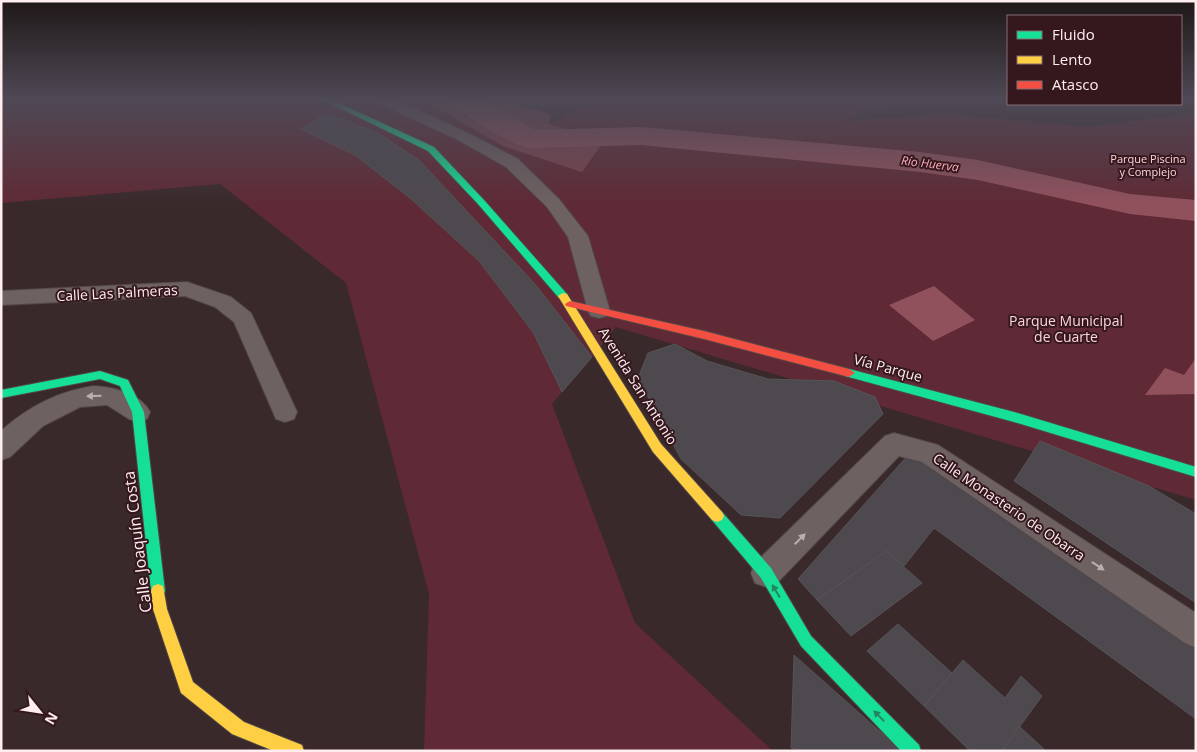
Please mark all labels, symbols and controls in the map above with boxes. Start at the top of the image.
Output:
legend [1007,15,1182,105]
text: Fluido [1052,24,1095,44]
text: Lento [1052,49,1092,69]
text: Atasco [1052,74,1099,94]
park label: Parque Piscina y Complejo [1110,151,1186,179]
water label: Río Huerva [900,152,960,175]
street label: Calle Las Palmeras [56,280,178,305]
park label: Parque Municipal de Cuarte [1009,311,1123,346]
street label: Avenida San Antonio [595,324,682,448]
street label: Vía Parque [852,349,925,386]
one-way arrow [85,392,101,400]
street label: Calle Monasterio de Obarra [929,448,1089,565]
street label: Calle Joaquín Costa [117,470,157,614]
one-way arrow [794,533,806,545]
one-way arrow [1091,561,1104,571]
one-way arrow [772,585,781,598]
north arrow [15,687,65,737]
text: N [41,709,63,728]
one-way arrow [873,710,885,722]

